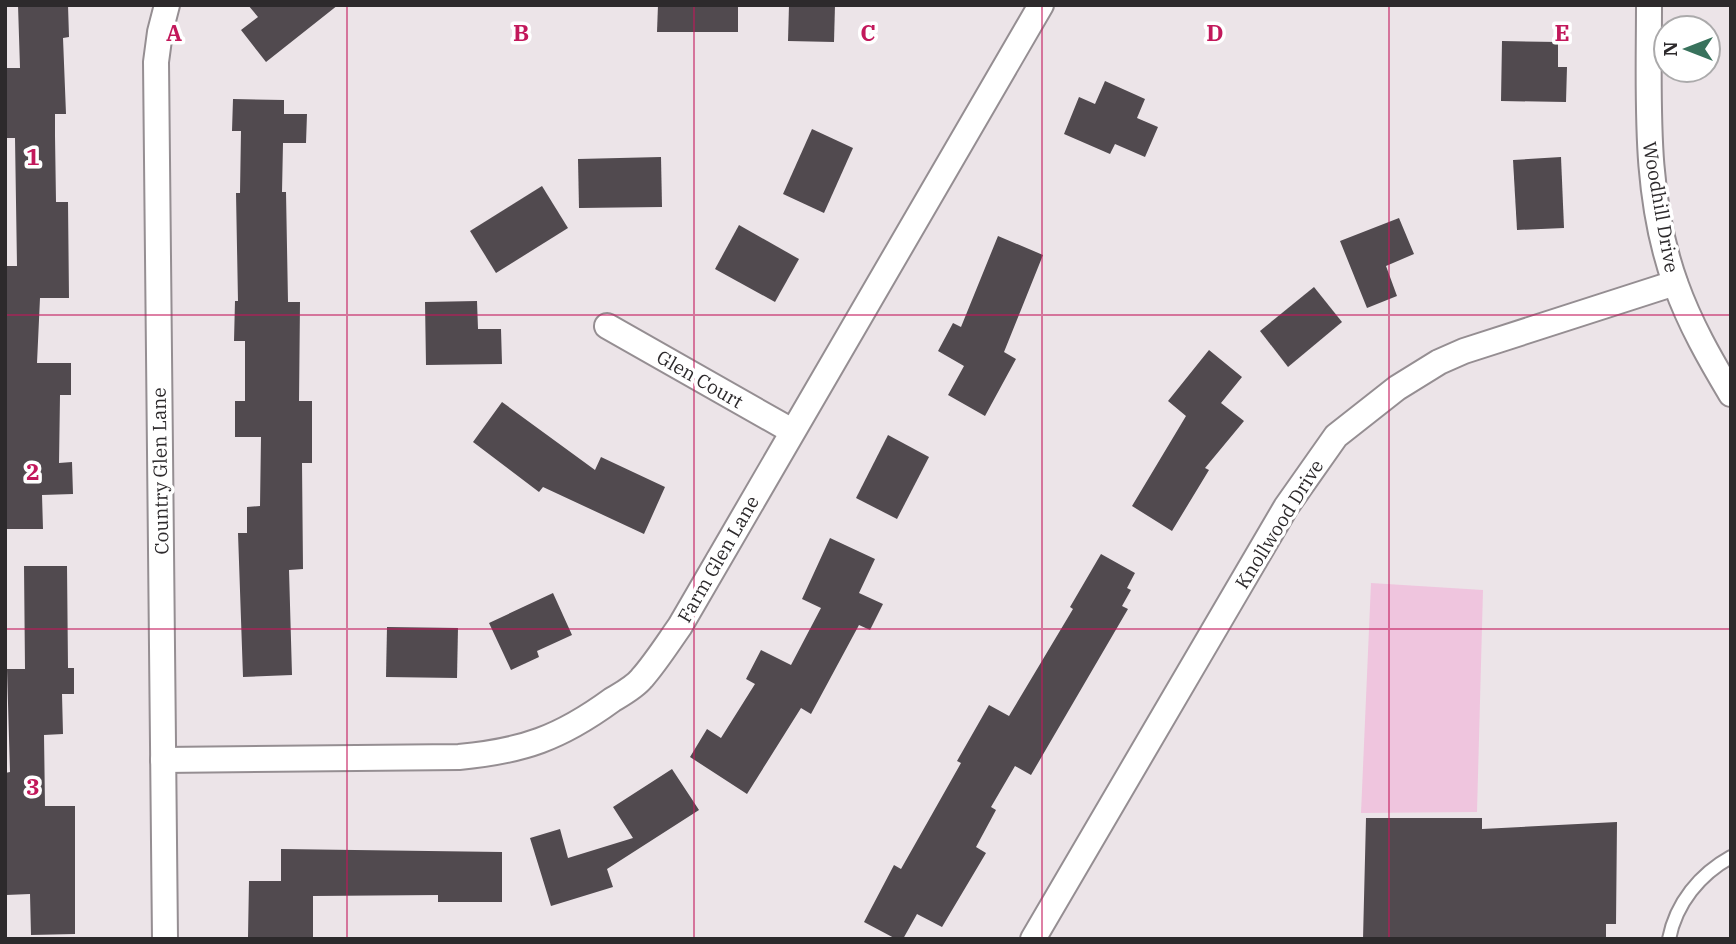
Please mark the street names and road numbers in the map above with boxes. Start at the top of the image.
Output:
street label: Woodhill Drive [1638,140,1684,274]
street label: Glen Court [652,345,748,414]
street label: Country Glen Lane [147,387,173,555]
street label: Knollwood Drive [1230,455,1328,593]
street label: Farm Glen Lane [672,491,764,627]

